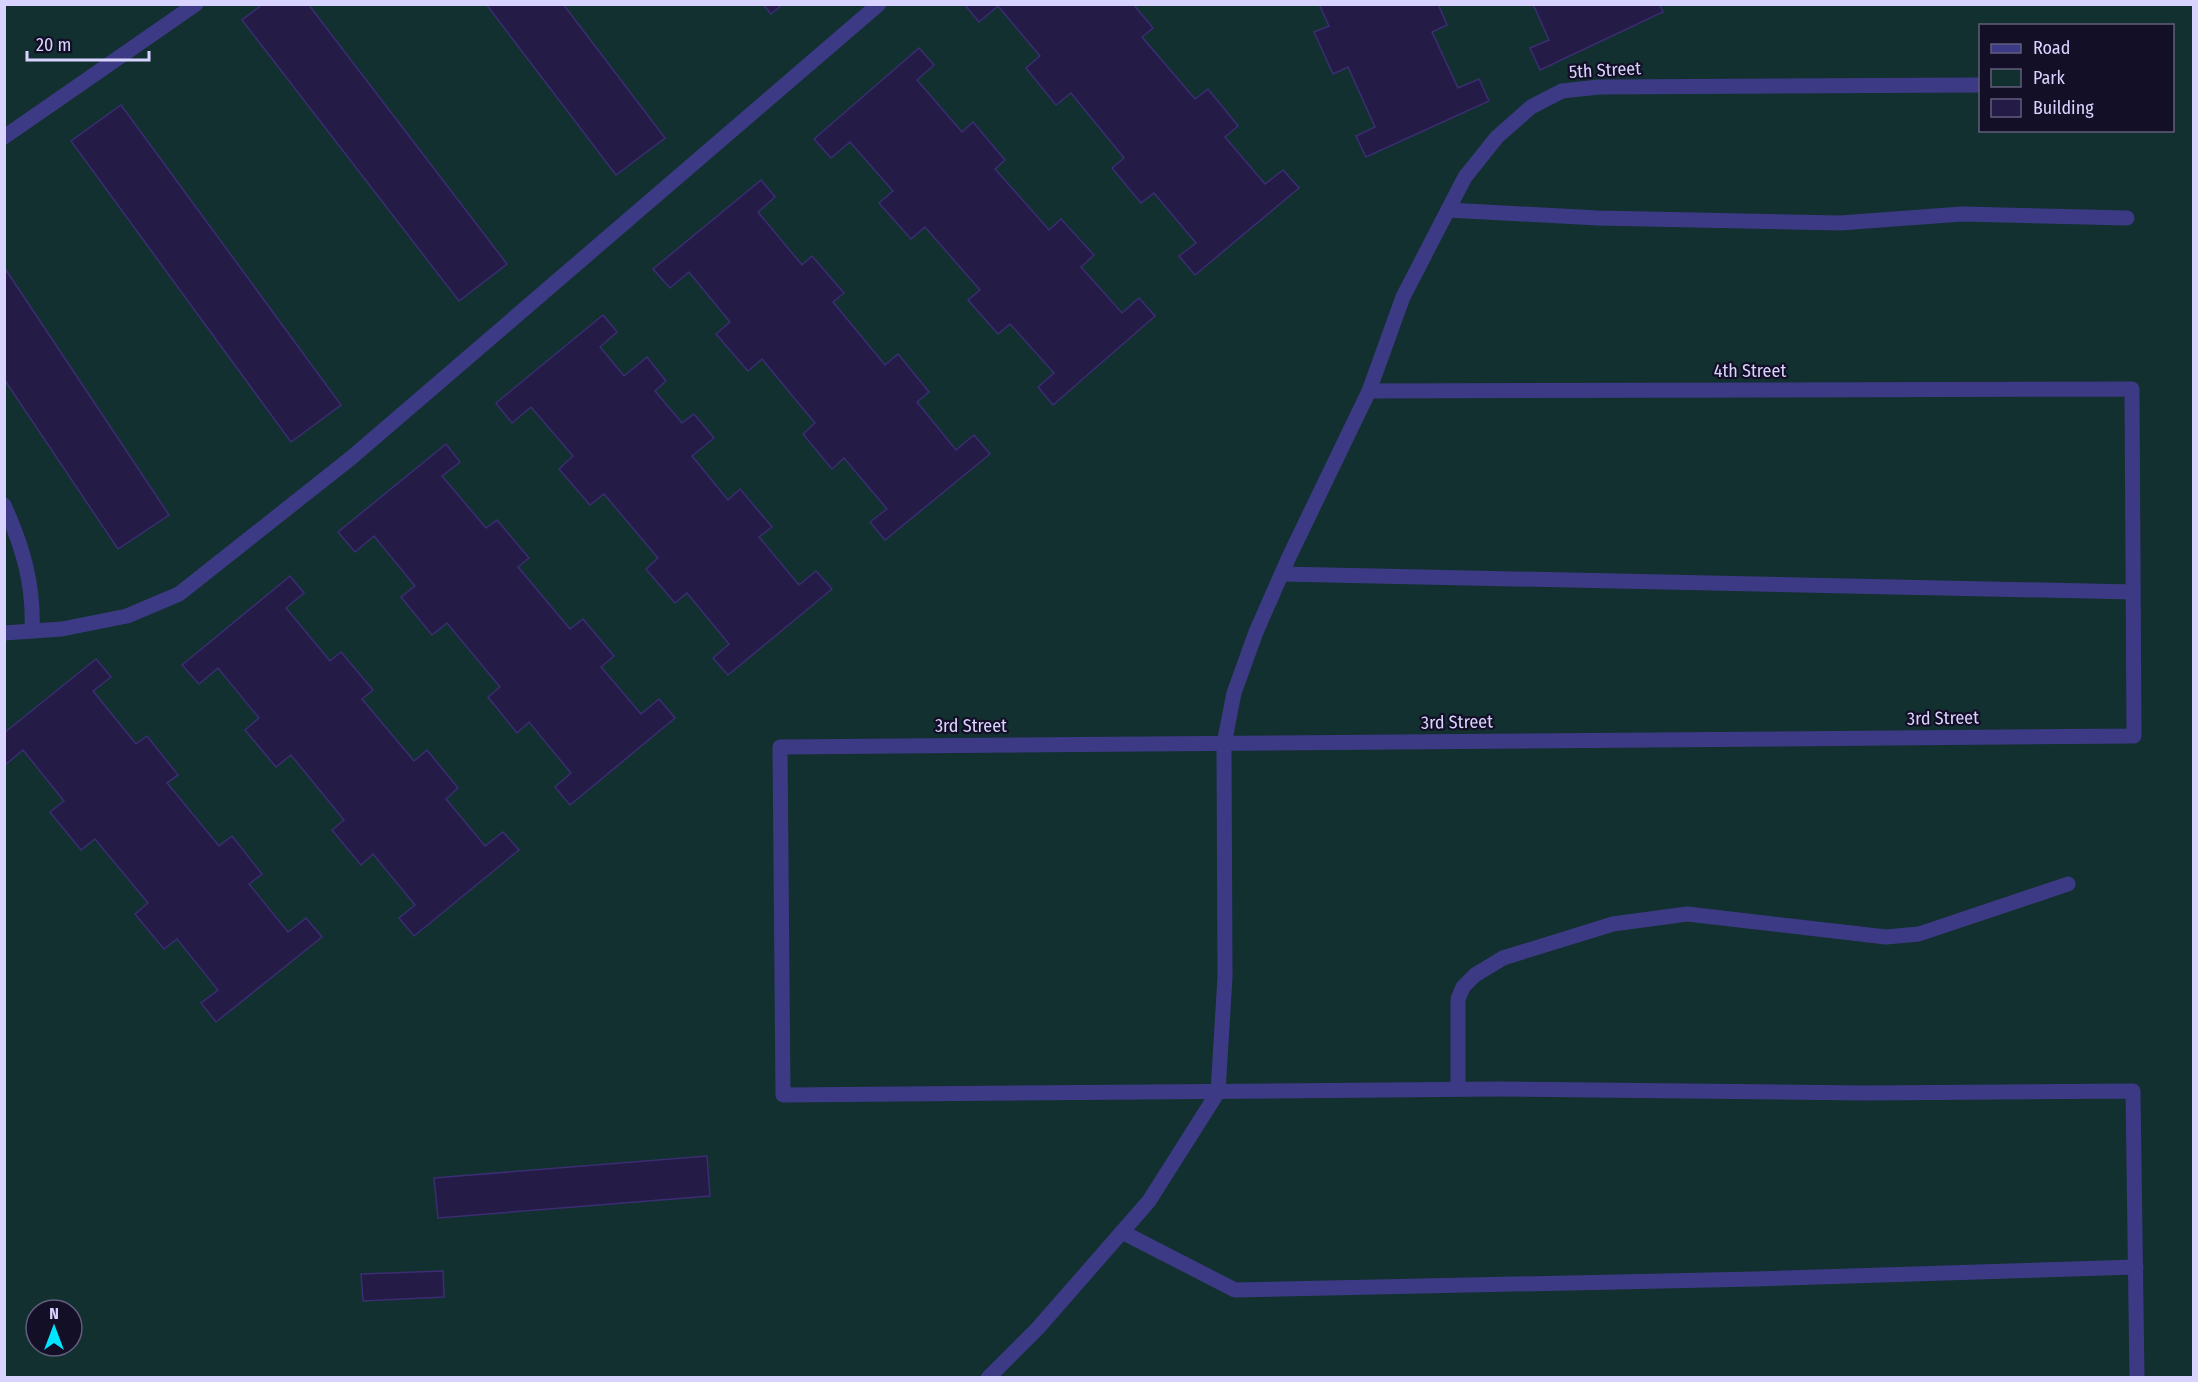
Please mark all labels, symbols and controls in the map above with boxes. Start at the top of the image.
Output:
scale bar [27,24,148,62]
legend [1979,24,2174,132]
text: 20 m [36,34,71,56]
text: Road [2033,37,2070,59]
street label: 5th Street [1568,57,1642,83]
text: Park [2033,67,2066,89]
text: Building [2033,97,2094,119]
street label: 4th Street [1714,360,1786,382]
street label: 3rd Street [1907,706,1979,730]
street label: 3rd Street [1421,710,1493,734]
street label: 3rd Street [935,715,1007,737]
north arrow [24,1298,84,1358]
text: N [49,1304,59,1323]

